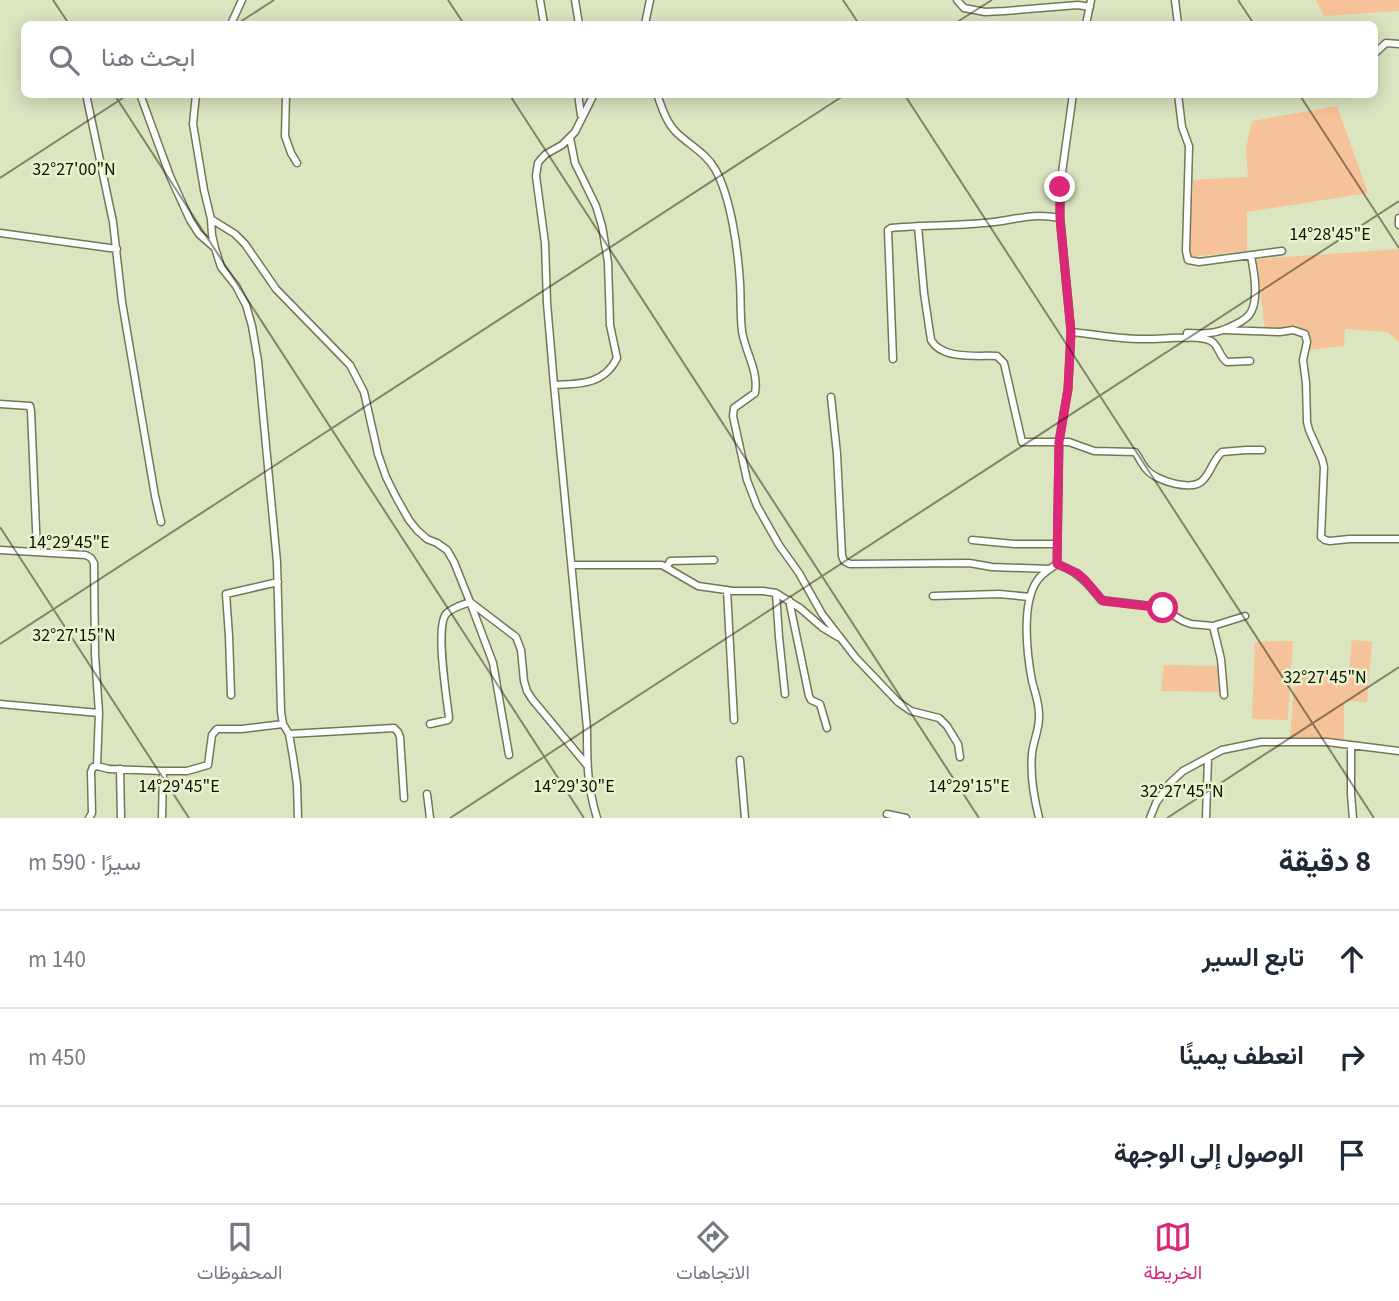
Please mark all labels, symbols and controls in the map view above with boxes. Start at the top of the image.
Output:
search box [21,21,1378,98]
text: ابحث هنا [101,39,195,76]
icon: search [45,41,83,79]
text: 32°27'00"N [32,157,116,182]
route end [1044,171,1075,202]
text: 14°28'45"E [1289,222,1371,247]
text: 14°29'45"E [28,530,110,555]
route start [1147,592,1178,623]
text: 32°27'15"N [32,623,116,648]
text: 32°27'45"N [1283,665,1367,690]
text: 14°29'45"E [138,774,220,799]
text: 14°29'30"E [533,774,615,799]
text: 14°29'15"E [928,774,1010,799]
text: 32°27'45"N [1140,779,1224,804]
text: 8 دقيقة [1278,840,1371,883]
text: سيرًا · 590 m [28,846,141,879]
text: تابع السير [1202,939,1304,976]
icon: ahead [1333,940,1371,978]
text: 140 m [28,943,86,976]
text: انعطف يمينًا [1179,1037,1304,1074]
icon: right [1333,1038,1371,1076]
text: 450 m [28,1041,86,1074]
text: الوصول إلى الوجهة [1114,1135,1304,1172]
icon: arrive [1333,1136,1371,1174]
tab: المحفوظات [197,1218,282,1289]
tab: الاتجاهات [676,1218,750,1289]
tab: الخريطة [1143,1218,1202,1289]

